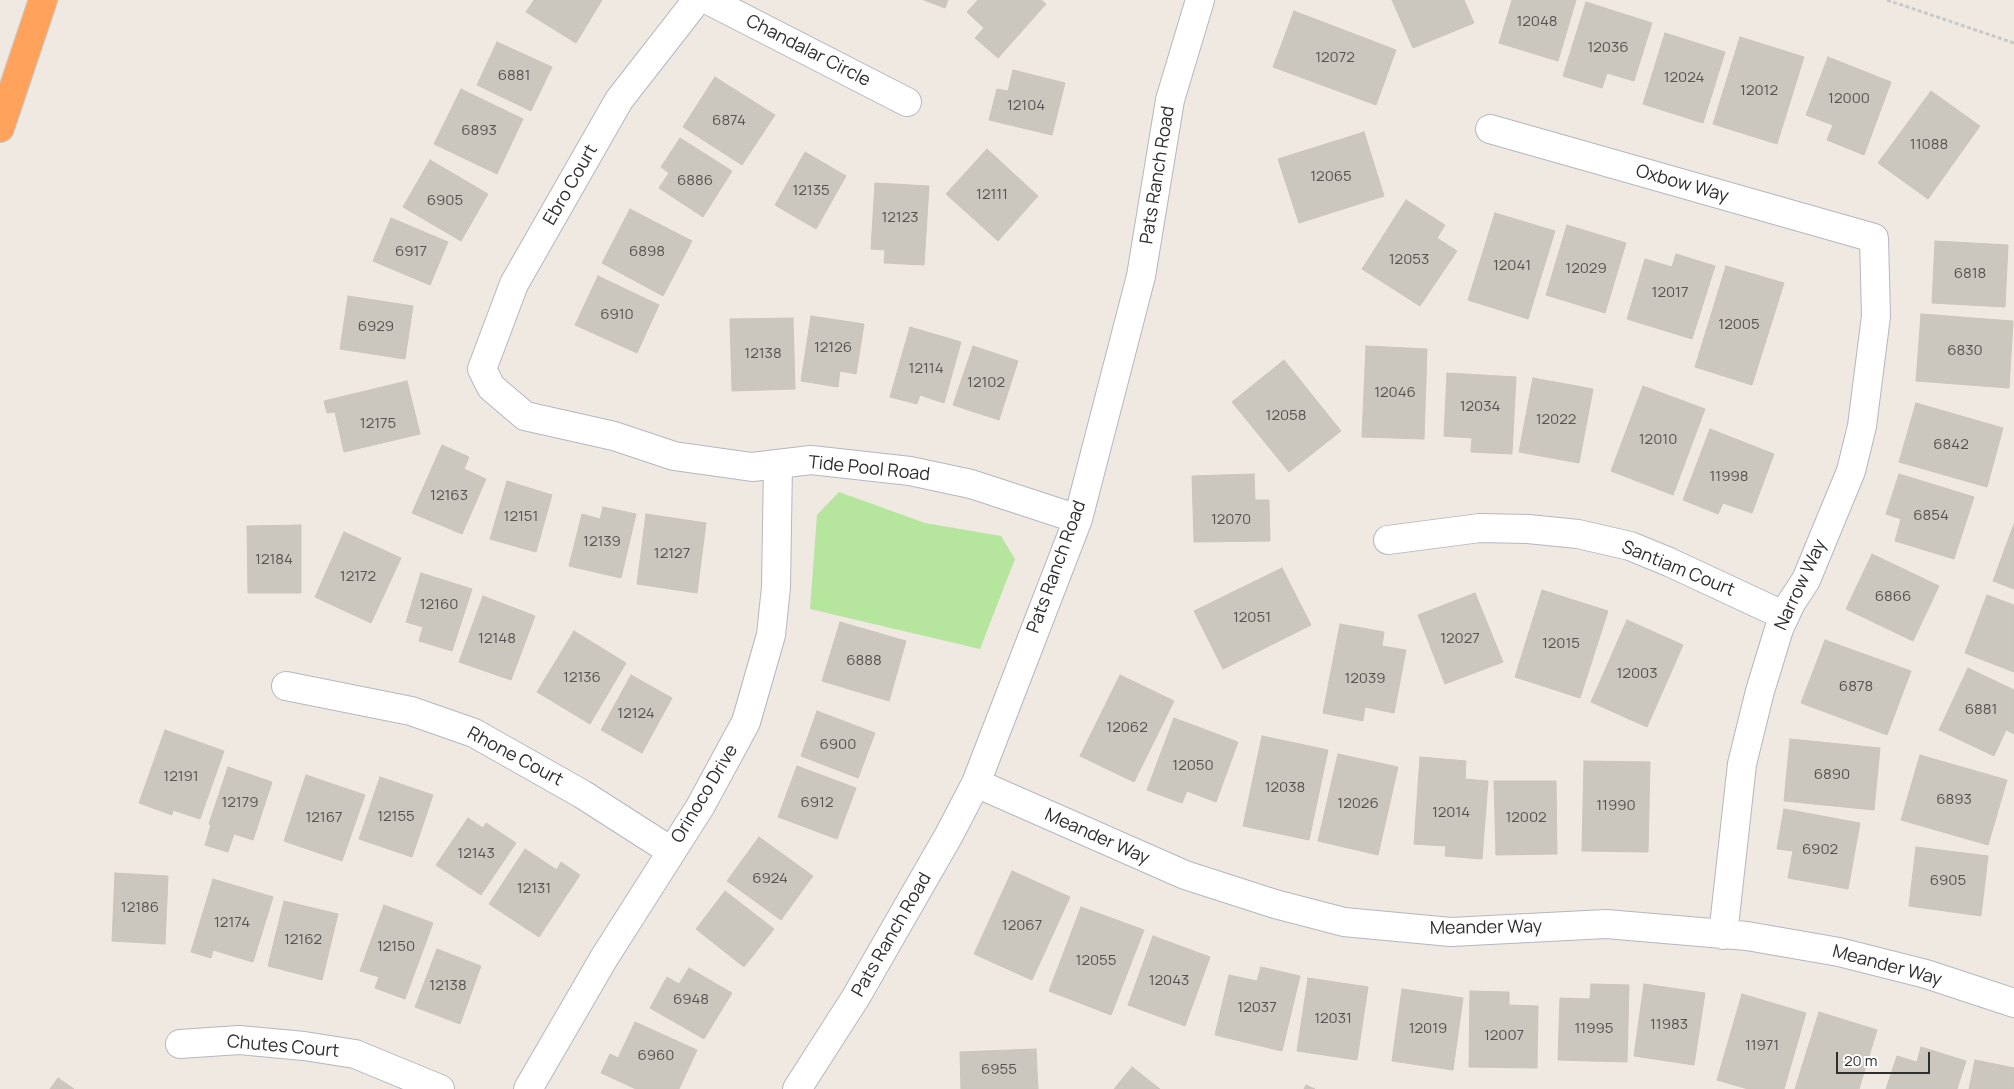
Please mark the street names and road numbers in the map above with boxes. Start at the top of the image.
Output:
street label: Chandalar Circle [742,10,874,92]
street label: Pats Ranch Road [1136,104,1180,246]
street label: Ebro Court [539,141,603,229]
street label: Oxbow Way [1633,160,1731,208]
street label: Tide Pool Road [807,452,931,486]
street label: Pats Ranch Road [1023,498,1091,636]
street label: Narrow Way [1771,536,1831,634]
street label: Santiam Court [1618,537,1738,601]
street label: Rhone Court [463,723,567,791]
street label: Orinoco Drive [667,741,743,847]
street label: Meander Way [1041,804,1153,870]
street label: Pats Ranch Road [848,869,936,1001]
street label: Meander Way [1430,916,1542,940]
street label: Meander Way [1830,941,1944,991]
street label: Chutes Court [226,1031,340,1063]

